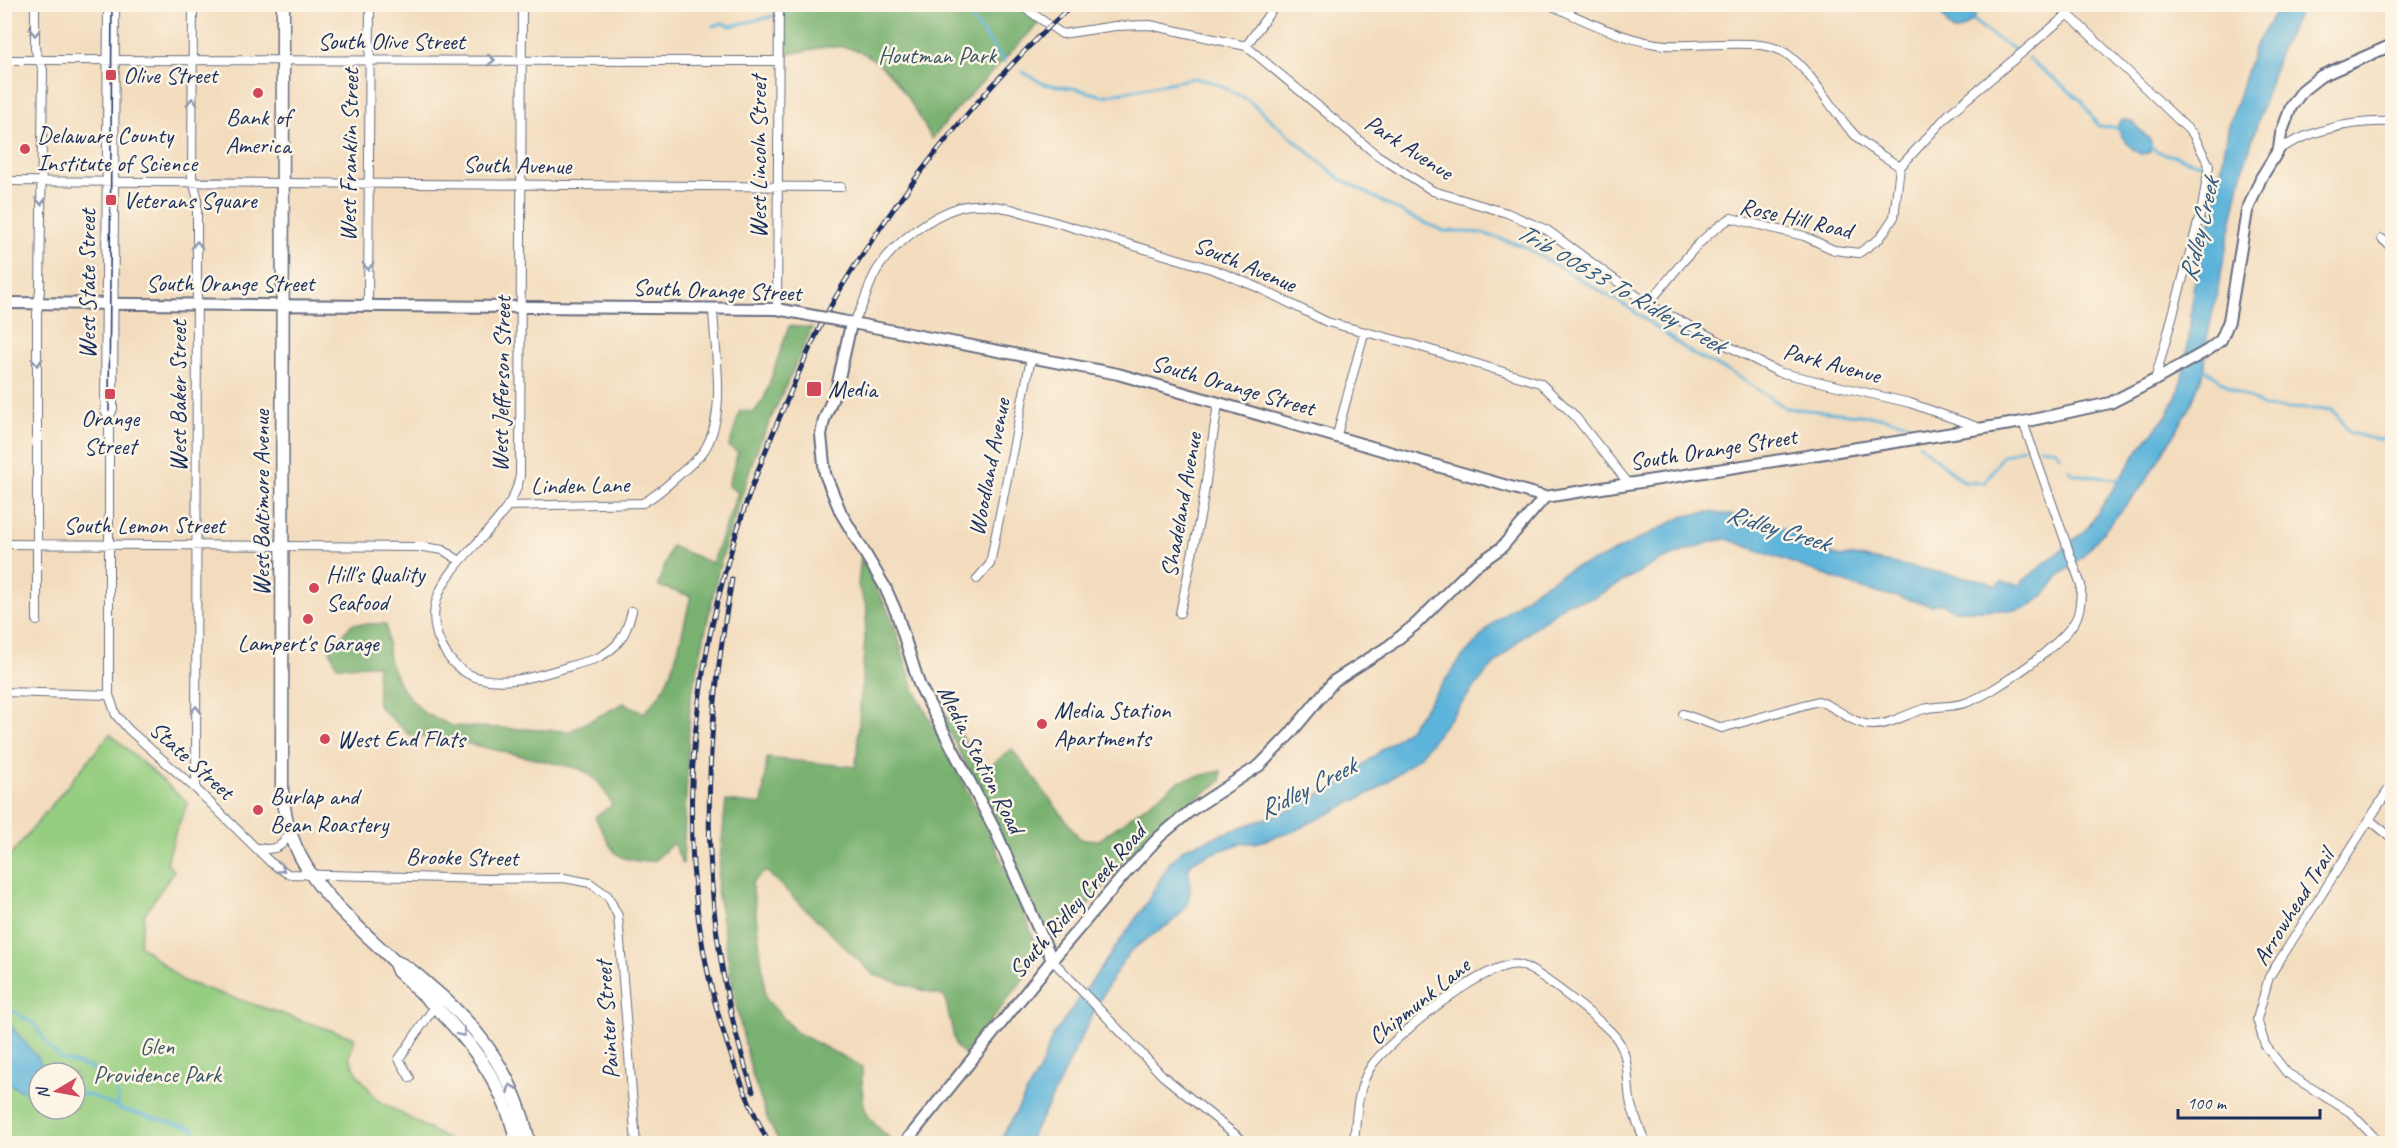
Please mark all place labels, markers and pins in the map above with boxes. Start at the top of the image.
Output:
place label: Olive Street [123,60,219,90]
marker: Olive Street [104,68,118,82]
marker: Bank of America [251,86,265,100]
place label: Bank of America [225,102,296,160]
place label: Delaware County Institute of Science [37,120,199,178]
marker: Delaware County Institute of Science [18,142,32,156]
place label: Veterans Square [123,185,259,215]
marker: Veterans Square [104,193,118,207]
place label: Media [828,374,879,404]
marker: Media [805,380,823,398]
marker: Orange Street [103,387,117,401]
place label: Orange Street [81,403,141,461]
place label: Hill's Quality Seafood [326,559,426,617]
marker: Hill's Quality Seafood [307,581,321,595]
marker: Lampert's Garage [301,612,315,626]
place label: Lampert's Garage [237,628,381,658]
place label: Media Station Apartments [1054,695,1172,753]
marker: Media Station Apartments [1035,717,1049,731]
place label: West End Flats [337,724,467,754]
marker: West End Flats [318,732,332,746]
place label: Burlap and Bean Roastery [270,781,390,839]
marker: Burlap and Bean Roastery [251,803,265,817]

